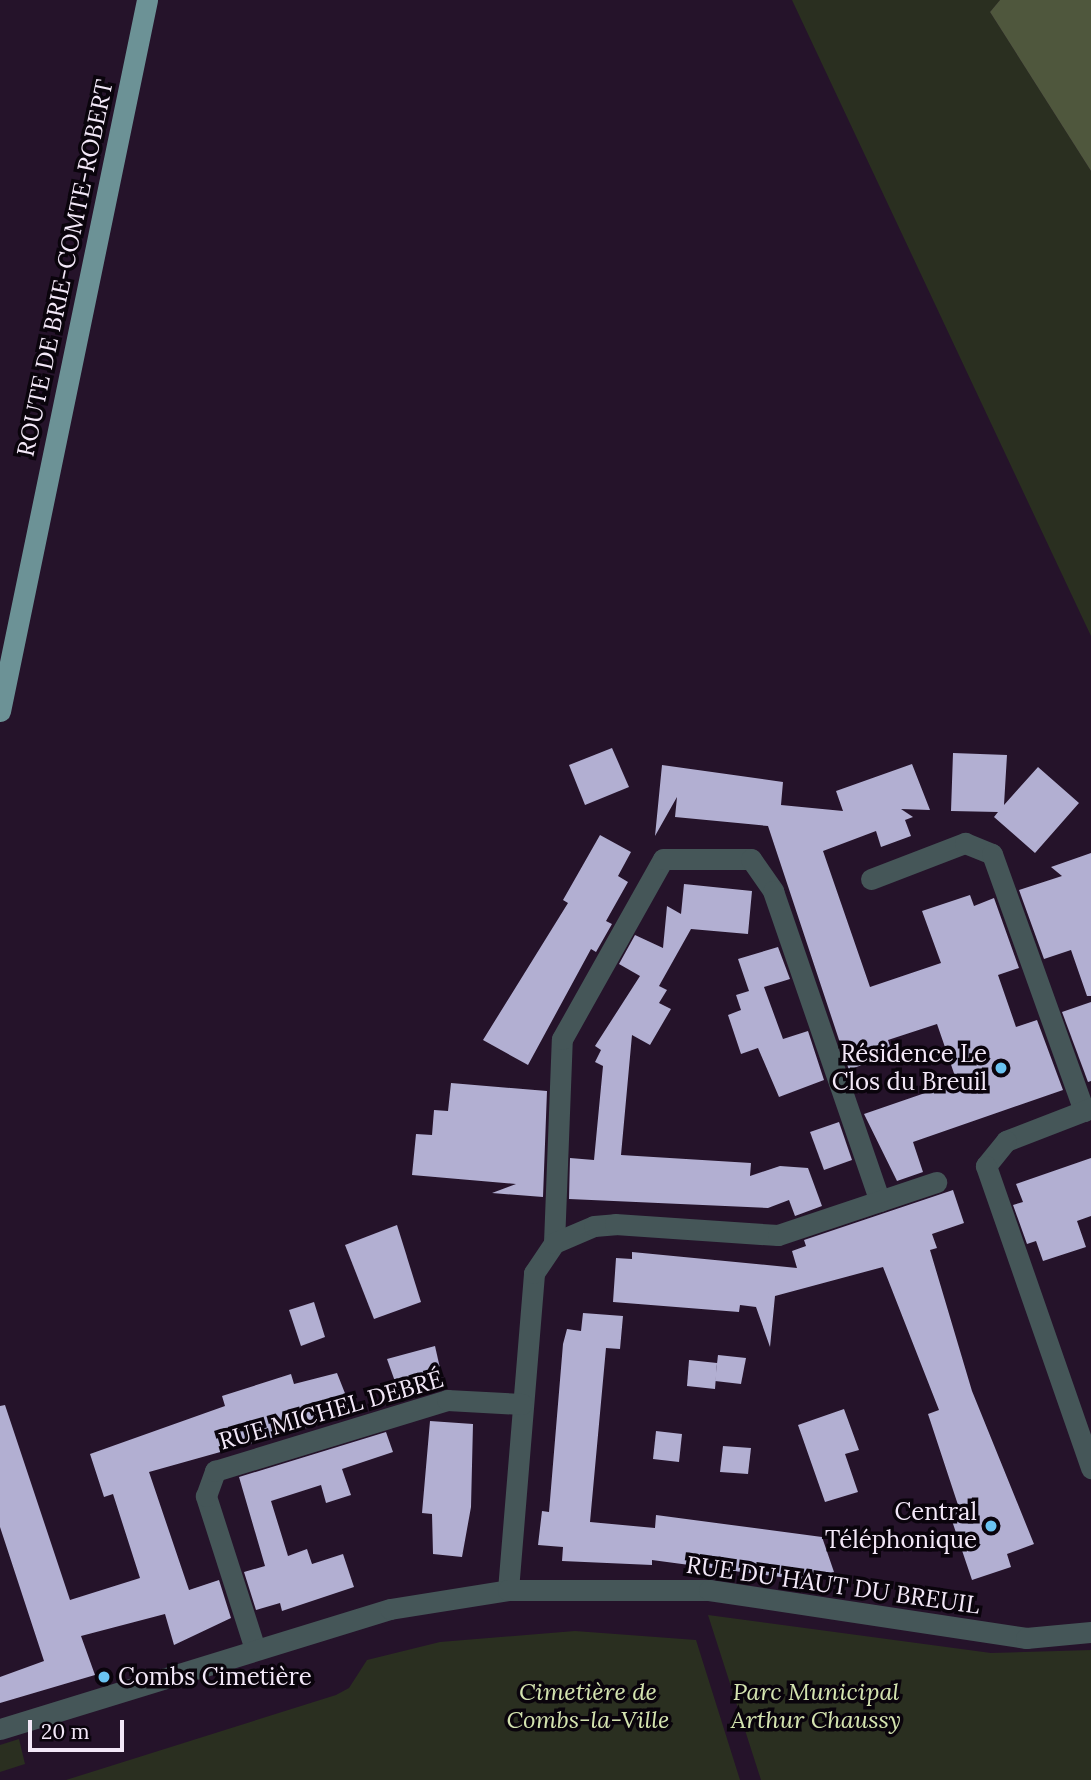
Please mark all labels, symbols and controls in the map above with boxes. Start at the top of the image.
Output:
street label: ROUTE DE BRIE-COMTE-ROBERT [11,77,119,459]
place label: Résidence Le Clos du Breuil [832,1040,987,1096]
marker: Résidence Le Clos du Breuil [993,1060,1009,1076]
street label: RUE MICHEL DEBRÉ [216,1364,446,1456]
place label: Central Téléphonique [825,1498,977,1554]
marker: Central Téléphonique [983,1518,999,1534]
street label: RUE DU HAUT DU BREUIL [684,1550,982,1620]
place label: Combs Cimetière [118,1663,312,1691]
marker: Combs Cimetière [96,1669,112,1685]
park label: Cimetière de Combs-la-Ville [506,1678,670,1734]
park label: Parc Municipal Arthur Chaussy [731,1678,901,1734]
scale bar [32,1706,128,1750]
text: 20 m [41,1718,90,1745]

